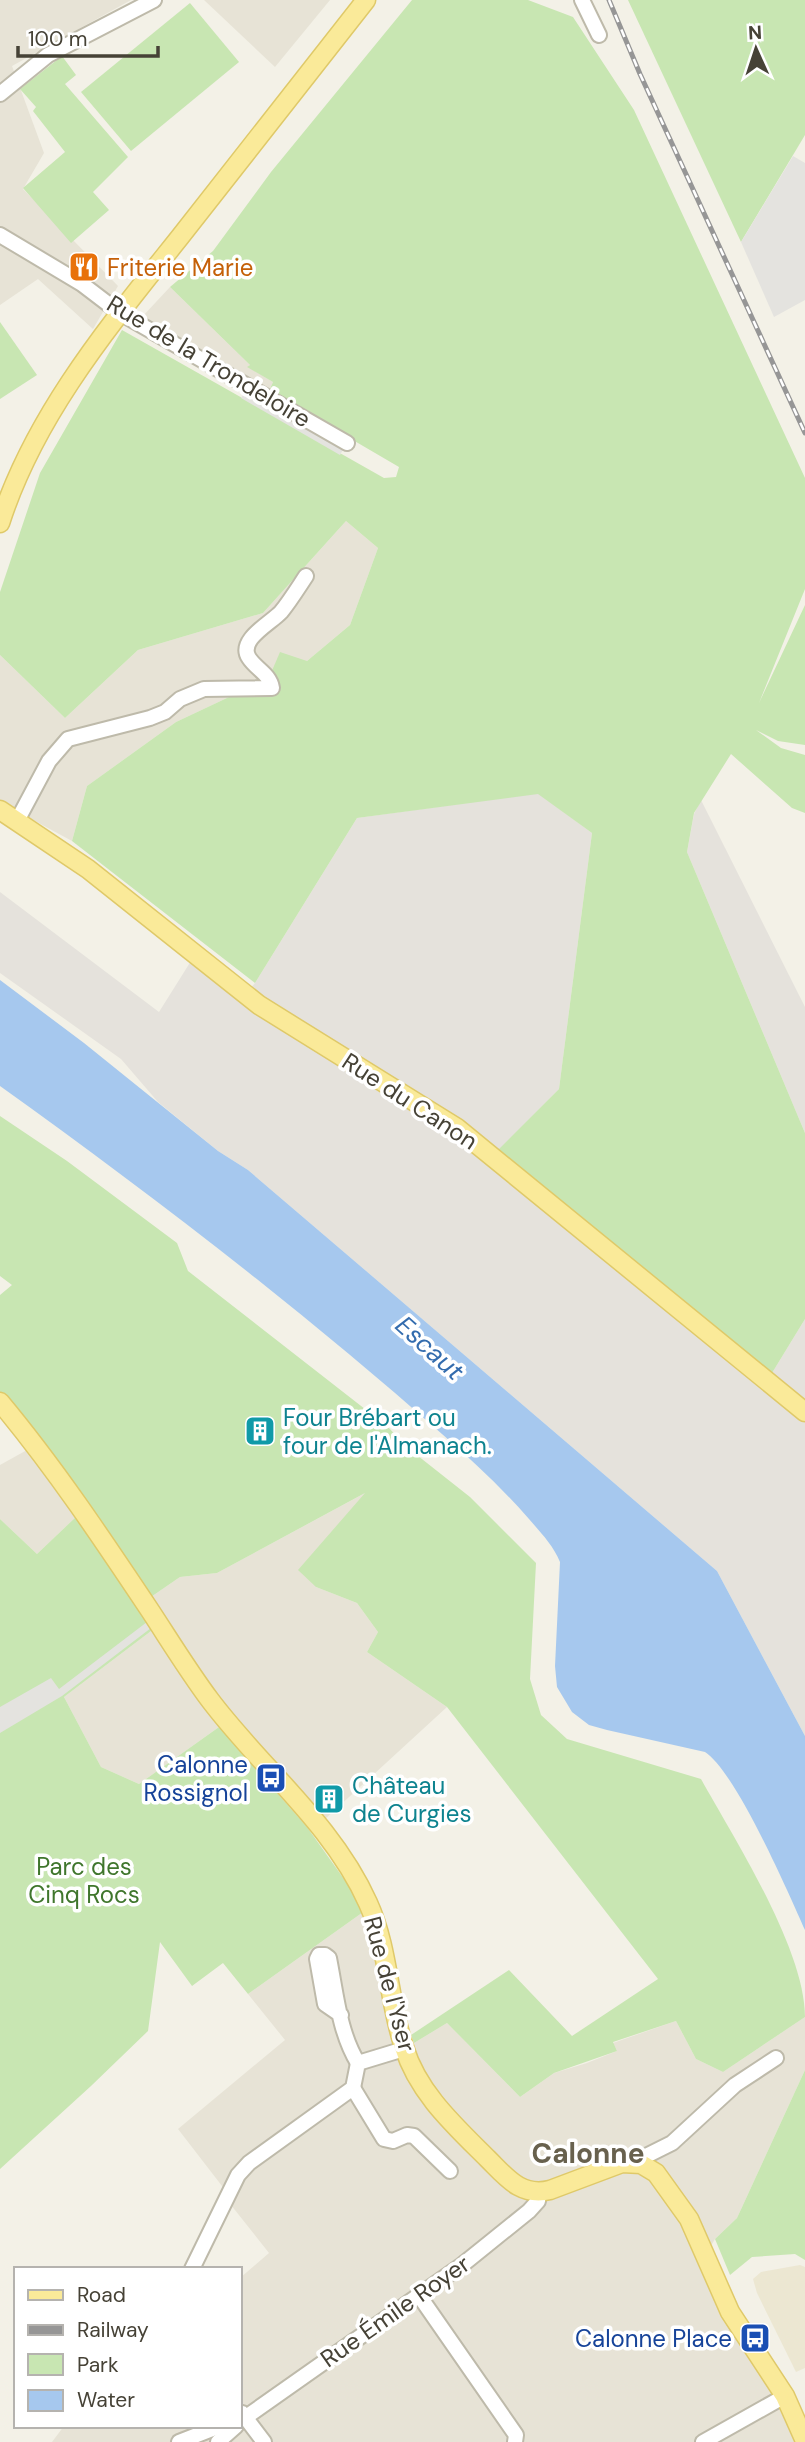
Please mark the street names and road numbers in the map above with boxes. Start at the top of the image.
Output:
street label: Rue de la Trondeloire [101,288,317,434]
street label: Rue du Canon [336,1046,484,1156]
street label: Rue de l'Yser [357,1913,423,2055]
street label: Rue Émile Royer [314,2248,476,2374]

